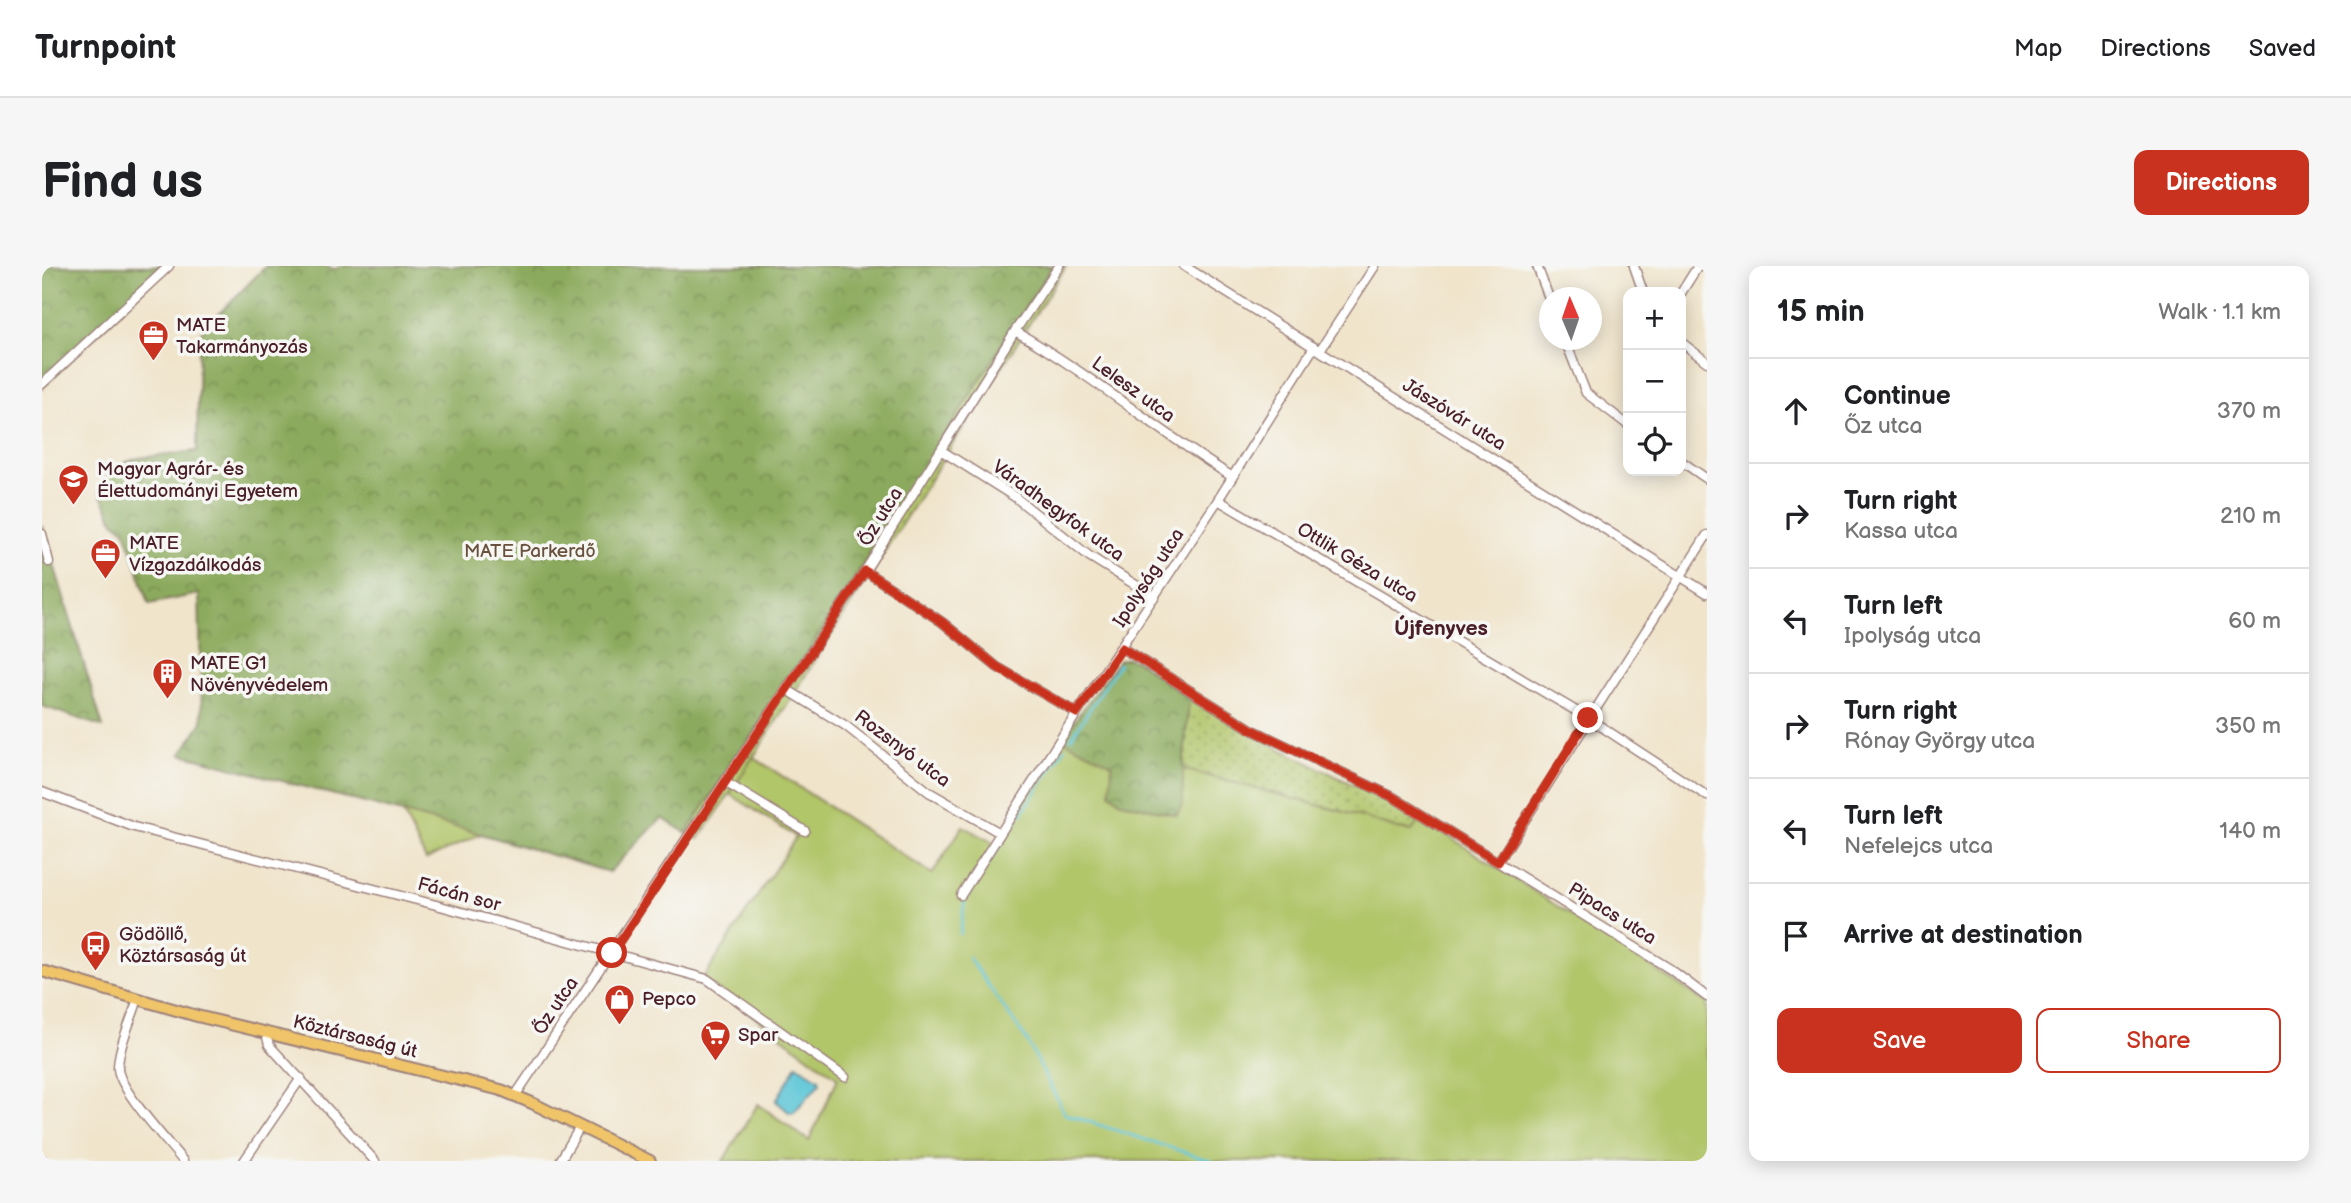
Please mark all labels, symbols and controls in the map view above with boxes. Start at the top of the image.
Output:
text: Turnpoint [35,28,176,68]
text: Map [2014,34,2062,63]
text: Directions [2100,34,2211,63]
text: Saved [2249,34,2316,63]
button: Directions [2134,150,2309,215]
text: Find us [42,153,203,212]
north arrow [1539,287,1602,350]
map controls [1623,287,1686,476]
button: + [1623,287,1686,350]
text: 15 min [1777,294,1865,330]
text: Walk · 1.1 km [2158,298,2281,326]
place label: MATE Takarmányozás [176,314,308,359]
office icon: MATE Takarmányozás [136,319,170,363]
button: − [1623,350,1686,413]
street label: Lelesz utca [1087,352,1179,428]
street label: Jászóvár utca [1398,374,1510,456]
text: Continue [1844,381,1951,412]
icon: ahead [1777,392,1815,430]
text: 370 m [2217,397,2281,425]
text: Őz utca [1844,412,1922,440]
button: locate [1623,413,1686,476]
street label: Váradhegyfok utca [988,455,1128,567]
place label: Magyar Agrár- és Élettudományi Egyetem [97,458,298,503]
school or university icon: Magyar Agrár- és Élettudományi Egyetem [57,463,91,507]
street label: Őz utca [854,483,908,551]
text: Turn right [1844,486,1957,517]
icon: right [1777,497,1815,535]
text: 210 m [2220,502,2281,530]
text: Kassa utca [1844,517,1958,545]
street label: Ottlik Géza utca [1293,518,1421,608]
street label: Ipolyság utca [1108,524,1190,632]
place label: MATE Vízgazdálkodás [129,532,261,577]
office icon: MATE Vízgazdálkodás [89,537,123,581]
park label: MATE Parkerdő [464,540,596,563]
text: Turn left [1844,591,1943,622]
icon: left [1777,602,1815,640]
text: 60 m [2228,607,2281,635]
district label: Újfenyves [1394,615,1488,641]
text: Ipolyság utca [1844,622,1981,650]
place label: MATE G1 Növényvédelem [190,652,328,697]
building icon: MATE G1 Növényvédelem [150,657,184,701]
text: Turn right [1844,696,1957,727]
route end [1572,702,1603,733]
street label: Rozsnyó utca [850,705,954,793]
icon: right [1777,707,1815,745]
text: 350 m [2215,712,2281,740]
text: Rónay György utca [1844,727,2035,755]
text: Turn left [1844,801,1943,832]
icon: left [1777,812,1815,850]
text: 140 m [2219,817,2281,845]
text: Nefelejcs utca [1844,832,1993,860]
street label: Fácán sor [415,873,504,917]
street label: Pipacs utca [1564,878,1660,950]
icon: arrive [1777,917,1815,955]
text: Arrive at destination [1844,920,2083,951]
place label: Gödöllő, Köztársaság út [119,923,246,968]
bus stop icon: Gödöllő, Köztársaság út [79,928,113,972]
route start [596,937,627,968]
street label: Őz utca [528,973,584,1039]
shop icon: Pepco [602,982,636,1026]
place label: Pepco [642,988,696,1011]
button: Save [1777,1008,2022,1073]
button: Share [2036,1008,2281,1073]
street label: Köztársaság út [290,1010,420,1064]
supermarket icon: Spar [698,1018,732,1062]
place label: Spar [738,1024,779,1047]

